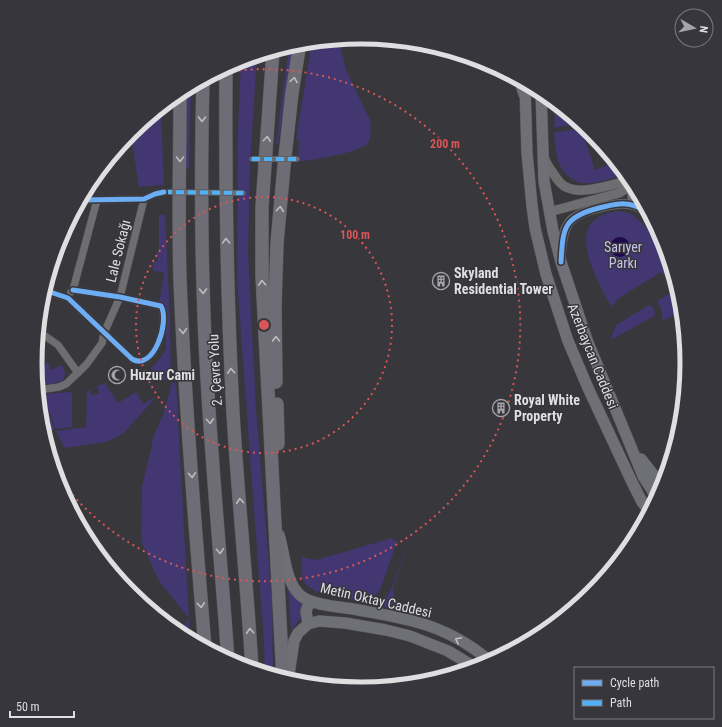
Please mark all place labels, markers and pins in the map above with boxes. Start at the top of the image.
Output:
place label: Skyland Residential Tower [454,265,553,297]
building icon: Skyland Residential Tower [431,271,451,291]
centre of rings [257,318,271,332]
mosque icon: Huzur Cami [107,365,127,385]
place label: Huzur Cami [130,367,195,383]
place label: Royal White Property [514,392,580,424]
building icon: Royal White Property [491,398,511,418]

